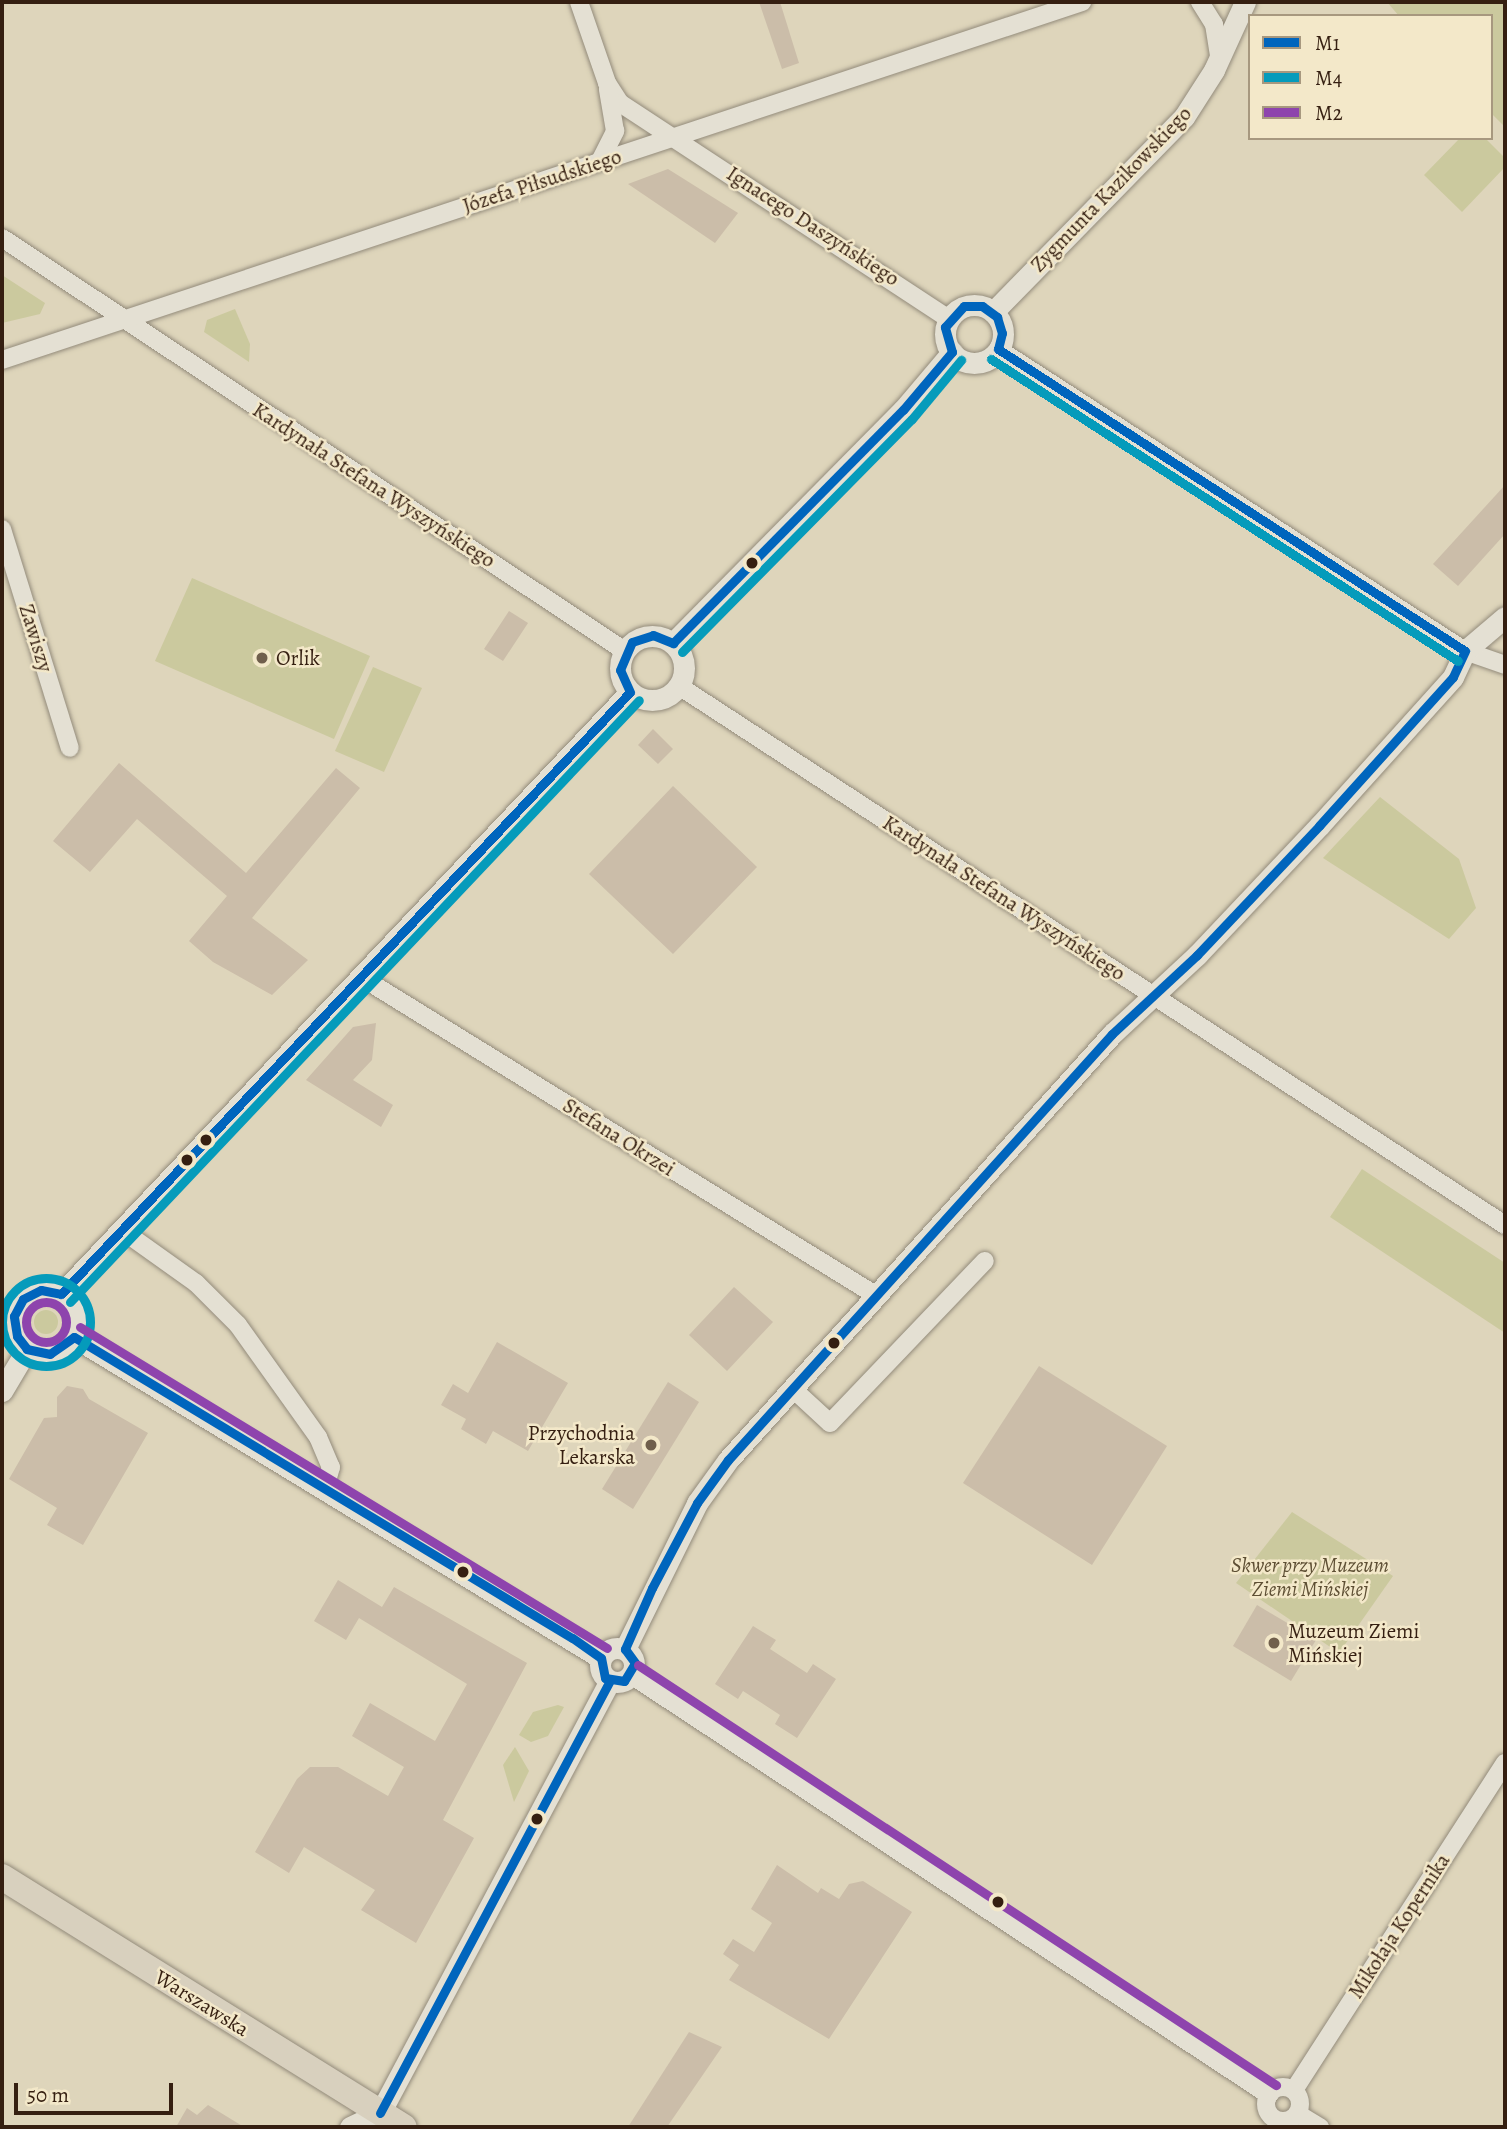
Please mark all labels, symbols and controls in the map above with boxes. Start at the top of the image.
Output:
legend [1248,14,1493,140]
text: M1 [1315,29,1340,57]
text: M4 [1315,64,1342,92]
text: M2 [1315,99,1343,127]
street label: Zygmunta Kazikowskiego [1025,101,1197,277]
street label: Józefa Piłsudskiego [460,143,624,219]
street label: Ignacego Daszyńskiego [722,161,904,291]
street label: Kardynała Stefana Wyszyńskiego [248,397,500,573]
unlabelled marker [745,556,759,570]
street label: Zawiszy [14,601,58,675]
place label: Orlik [276,645,320,671]
marker: Orlik [254,650,270,666]
street label: Kardynała Stefana Wyszyńskiego [878,810,1130,986]
street label: Stefana Okrzei [558,1093,680,1181]
unlabelled marker [199,1133,213,1147]
unlabelled marker [180,1153,194,1167]
unlabelled marker [827,1336,841,1350]
place label: Przychodnia Lekarska [528,1420,635,1470]
marker: Przychodnia Lekarska [641,1435,661,1455]
park label: Skwer przy Muzeum Ziemi Mińskiej [1231,1552,1389,1602]
unlabelled marker [456,1565,470,1579]
place label: Muzeum Ziemi Mińskiej [1288,1618,1419,1668]
marker: Muzeum Ziemi Mińskiej [1266,1635,1282,1651]
unlabelled marker [530,1812,544,1826]
street label: Mikołaja Kopernika [1343,1849,1455,2003]
unlabelled marker [991,1895,1005,1909]
street label: Warszawska [150,1964,254,2042]
scale bar [18,2070,177,2114]
text: 50 m [27,2081,69,2109]

